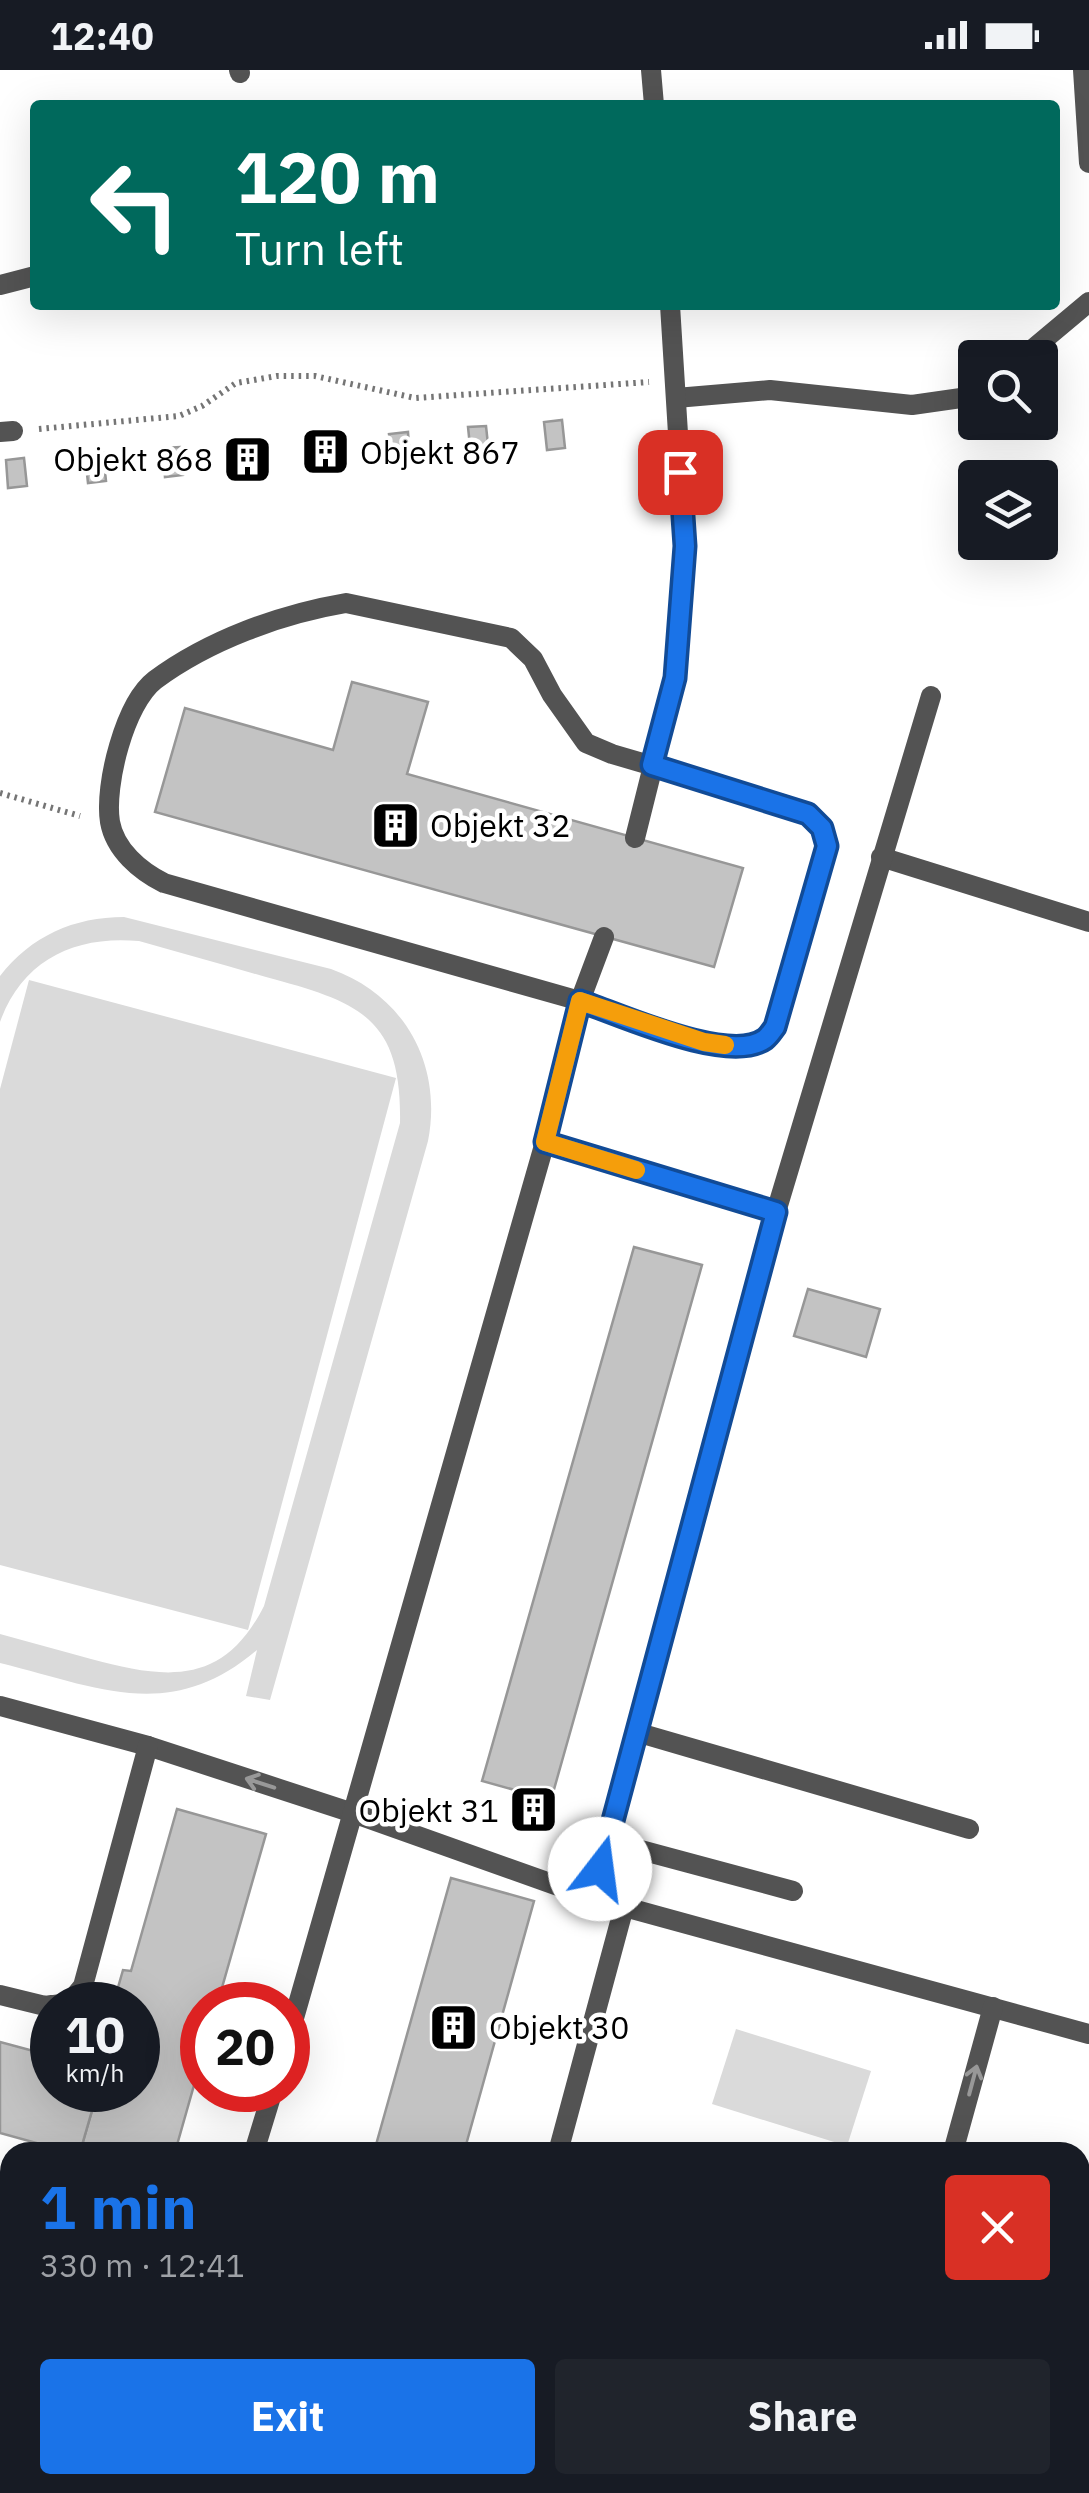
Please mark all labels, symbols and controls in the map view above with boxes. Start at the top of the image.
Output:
text: 12:40 [50,11,154,60]
text: 120 m [235,131,440,222]
icon: left [70,140,200,270]
text: Turn left [235,219,404,277]
map controls [958,340,1058,560]
button: search [958,340,1058,440]
building icon: Objekt 867 [299,426,351,478]
pin [638,430,723,515]
place label: Objekt 867 [360,431,520,473]
building icon: Objekt 868 [222,433,274,485]
place label: Objekt 868 [53,438,213,480]
icon: arrive [653,445,708,500]
button: layers [958,460,1058,560]
building icon: Objekt 32 [369,799,421,851]
place label: Objekt 32 [430,804,571,846]
one-way arrow [245,1772,277,1790]
building icon: Objekt 31 [508,1784,560,1836]
place label: Objekt 31 [358,1789,499,1831]
position arrow [548,1817,652,1921]
speed limit sign: 20 [180,1982,310,2112]
building icon: Objekt 30 [428,2001,480,2053]
text: 10 [65,2002,125,2067]
place label: Objekt 30 [489,2006,630,2048]
text: km/h [66,2056,124,2089]
one-way arrow [965,2065,984,2096]
text: 1 min [40,2167,197,2246]
button: close [945,2175,1050,2280]
text: 330 m · 12:41 [40,2244,245,2286]
button: Exit [40,2359,535,2474]
button: Share [555,2359,1050,2474]

